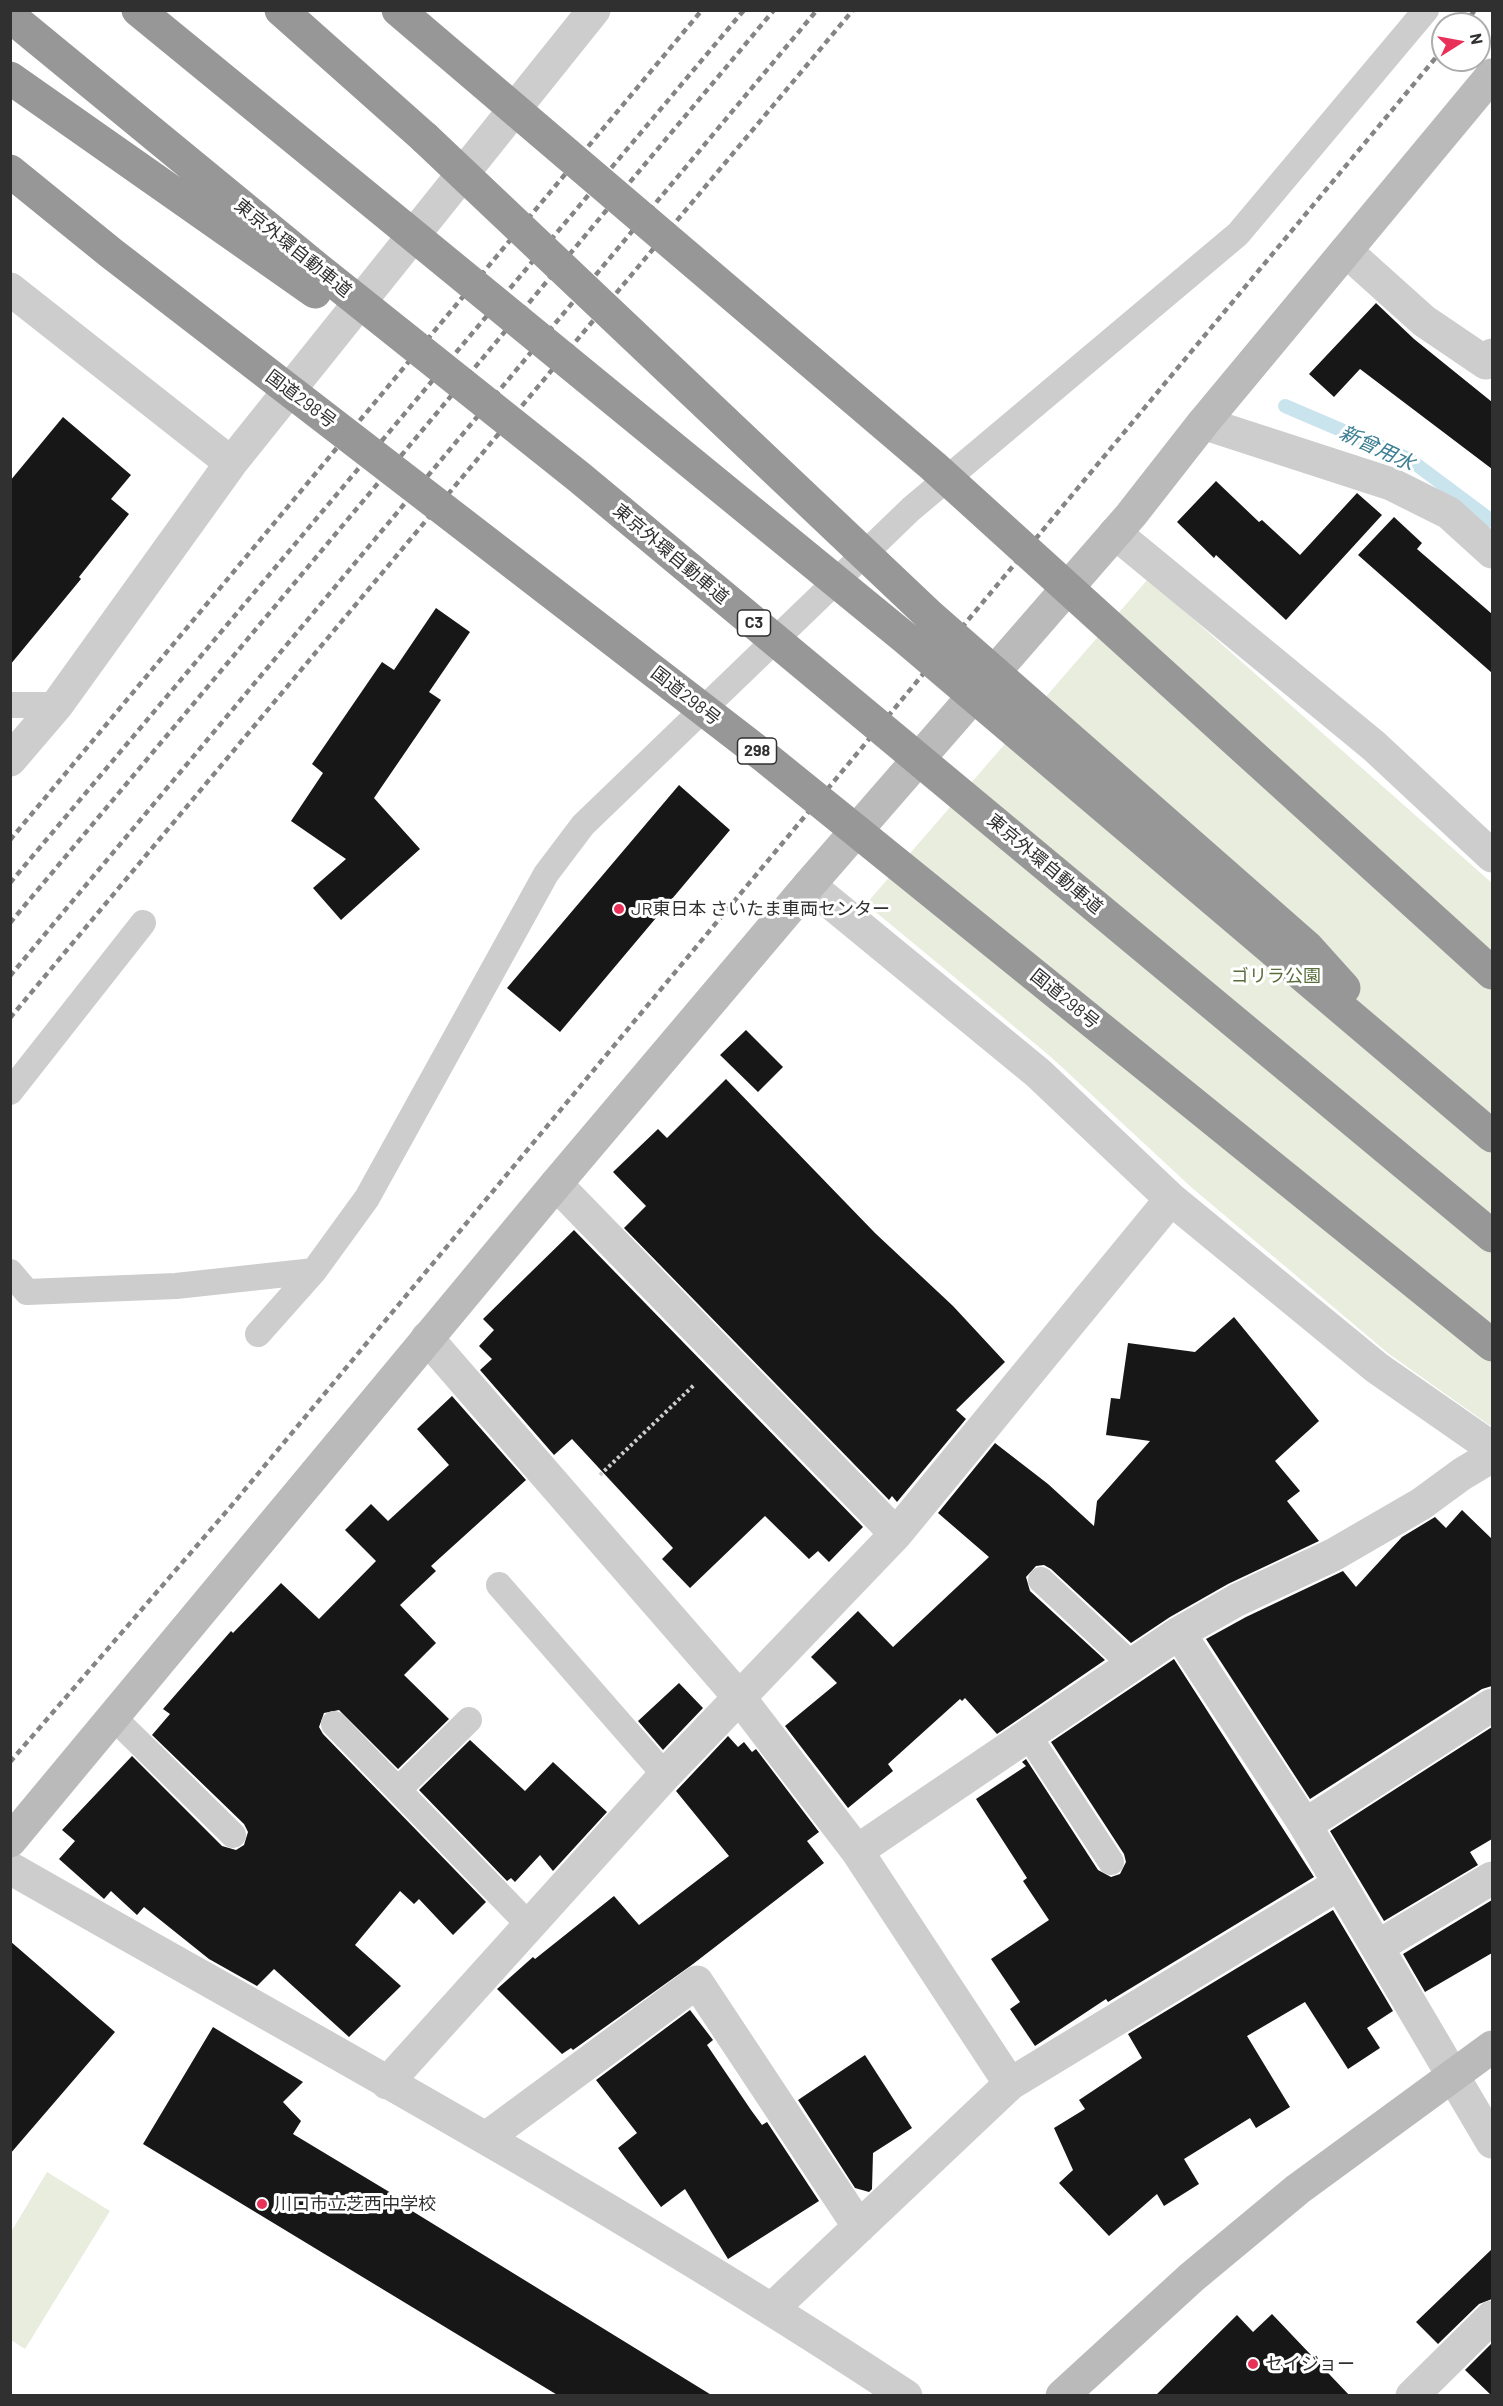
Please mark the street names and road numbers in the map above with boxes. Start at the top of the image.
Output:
street label: 東京外環自動車道 [230,194,356,302]
street label: 国道298号 [262,366,340,432]
street label: 東京外環自動車道 [609,499,733,609]
road number: C3 [738,610,771,636]
street label: 国道298号 [647,662,725,730]
road number: 298 [738,738,777,764]
street label: 東京外環自動車道 [983,809,1107,919]
street label: 国道298号 [1026,965,1104,1033]

